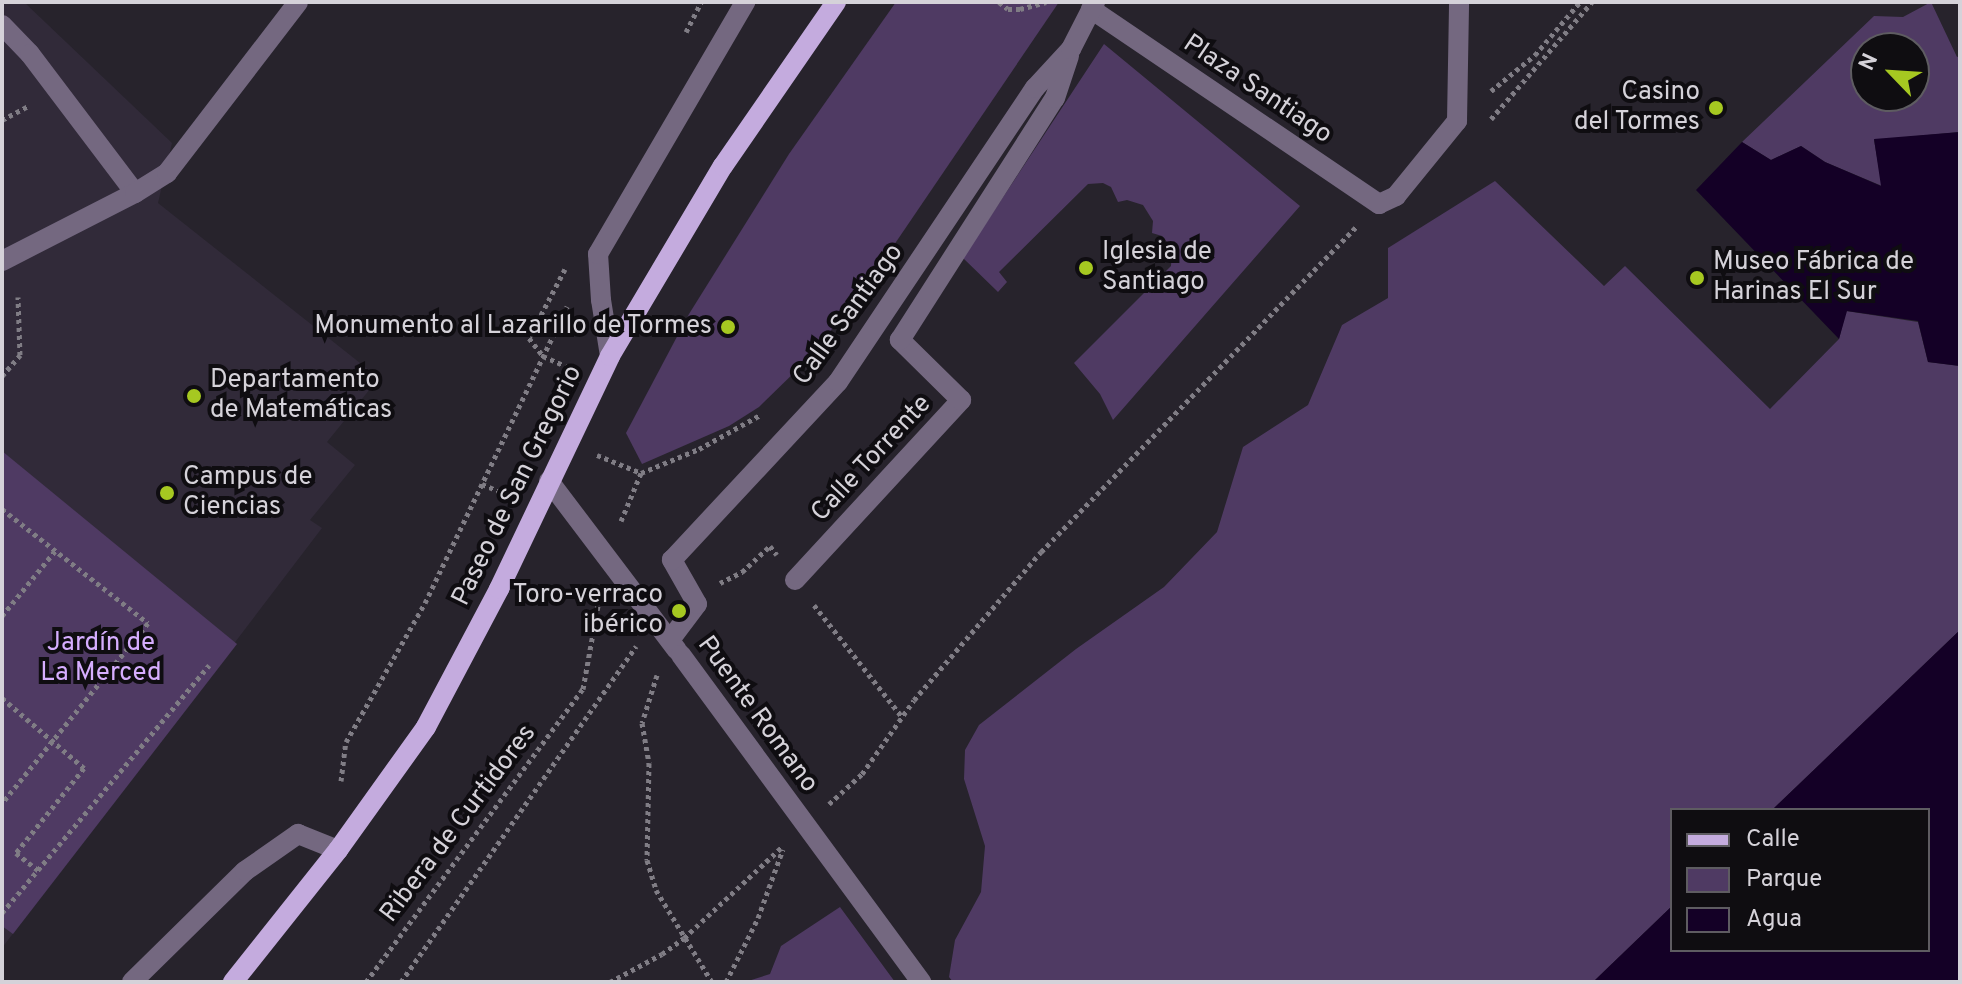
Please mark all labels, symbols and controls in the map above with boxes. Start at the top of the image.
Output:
street label: Plaza Santiago [1177,29,1337,151]
north arrow [1850,32,1930,112]
text: N [1854,50,1885,75]
place label: Casino del Tormes [1573,77,1700,138]
marker: Casino del Tormes [1707,99,1725,117]
place label: Iglesia de Santiago [1102,237,1212,298]
street label: Calle Santiago [787,238,911,392]
place label: Museo Fábrica de Harinas El Sur [1713,247,1914,308]
marker: Iglesia de Santiago [1077,259,1095,277]
marker: Museo Fábrica de Harinas El Sur [1688,269,1706,287]
place label: Monumento al Lazarillo de Tormes [313,311,712,343]
marker: Monumento al Lazarillo de Tormes [719,318,737,336]
street label: Paseo de San Gregorio [446,361,590,611]
place label: Departamento de Matemáticas [210,365,392,426]
marker: Departamento de Matemáticas [185,387,203,405]
street label: Calle Torrente [805,389,939,529]
place label: Campus de Ciencias [183,462,312,524]
marker: Campus de Ciencias [158,484,176,502]
place label: Toro-verraco ibérico [512,580,663,642]
marker: Toro-verraco ibérico [670,602,688,620]
park label: Jardín de La Merced [40,628,162,690]
street label: Puente Romano [690,631,824,799]
street label: Ribera de Curtidores [374,719,544,929]
legend [1670,808,1930,952]
text: Calle [1746,825,1800,855]
text: Parque [1746,865,1822,895]
text: Agua [1746,905,1802,935]

